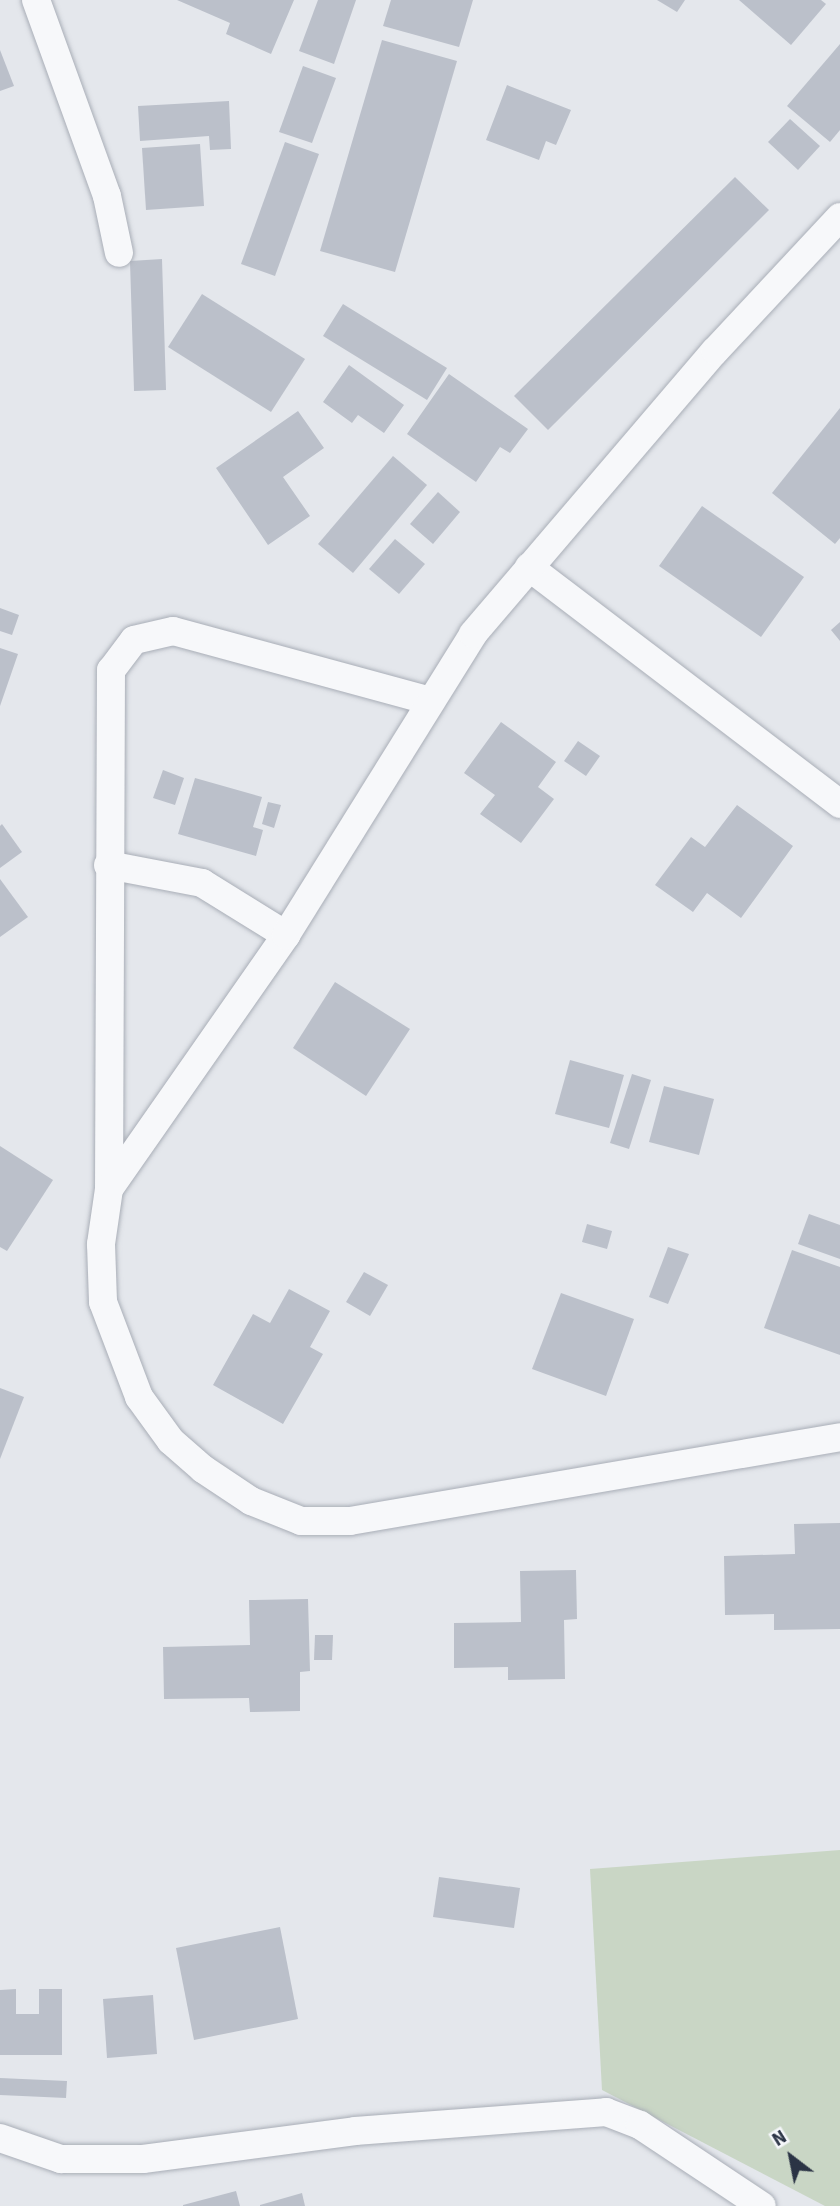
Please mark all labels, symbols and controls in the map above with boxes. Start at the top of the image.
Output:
north arrow [756,2122,826,2192]
text: N [767,2124,792,2154]

